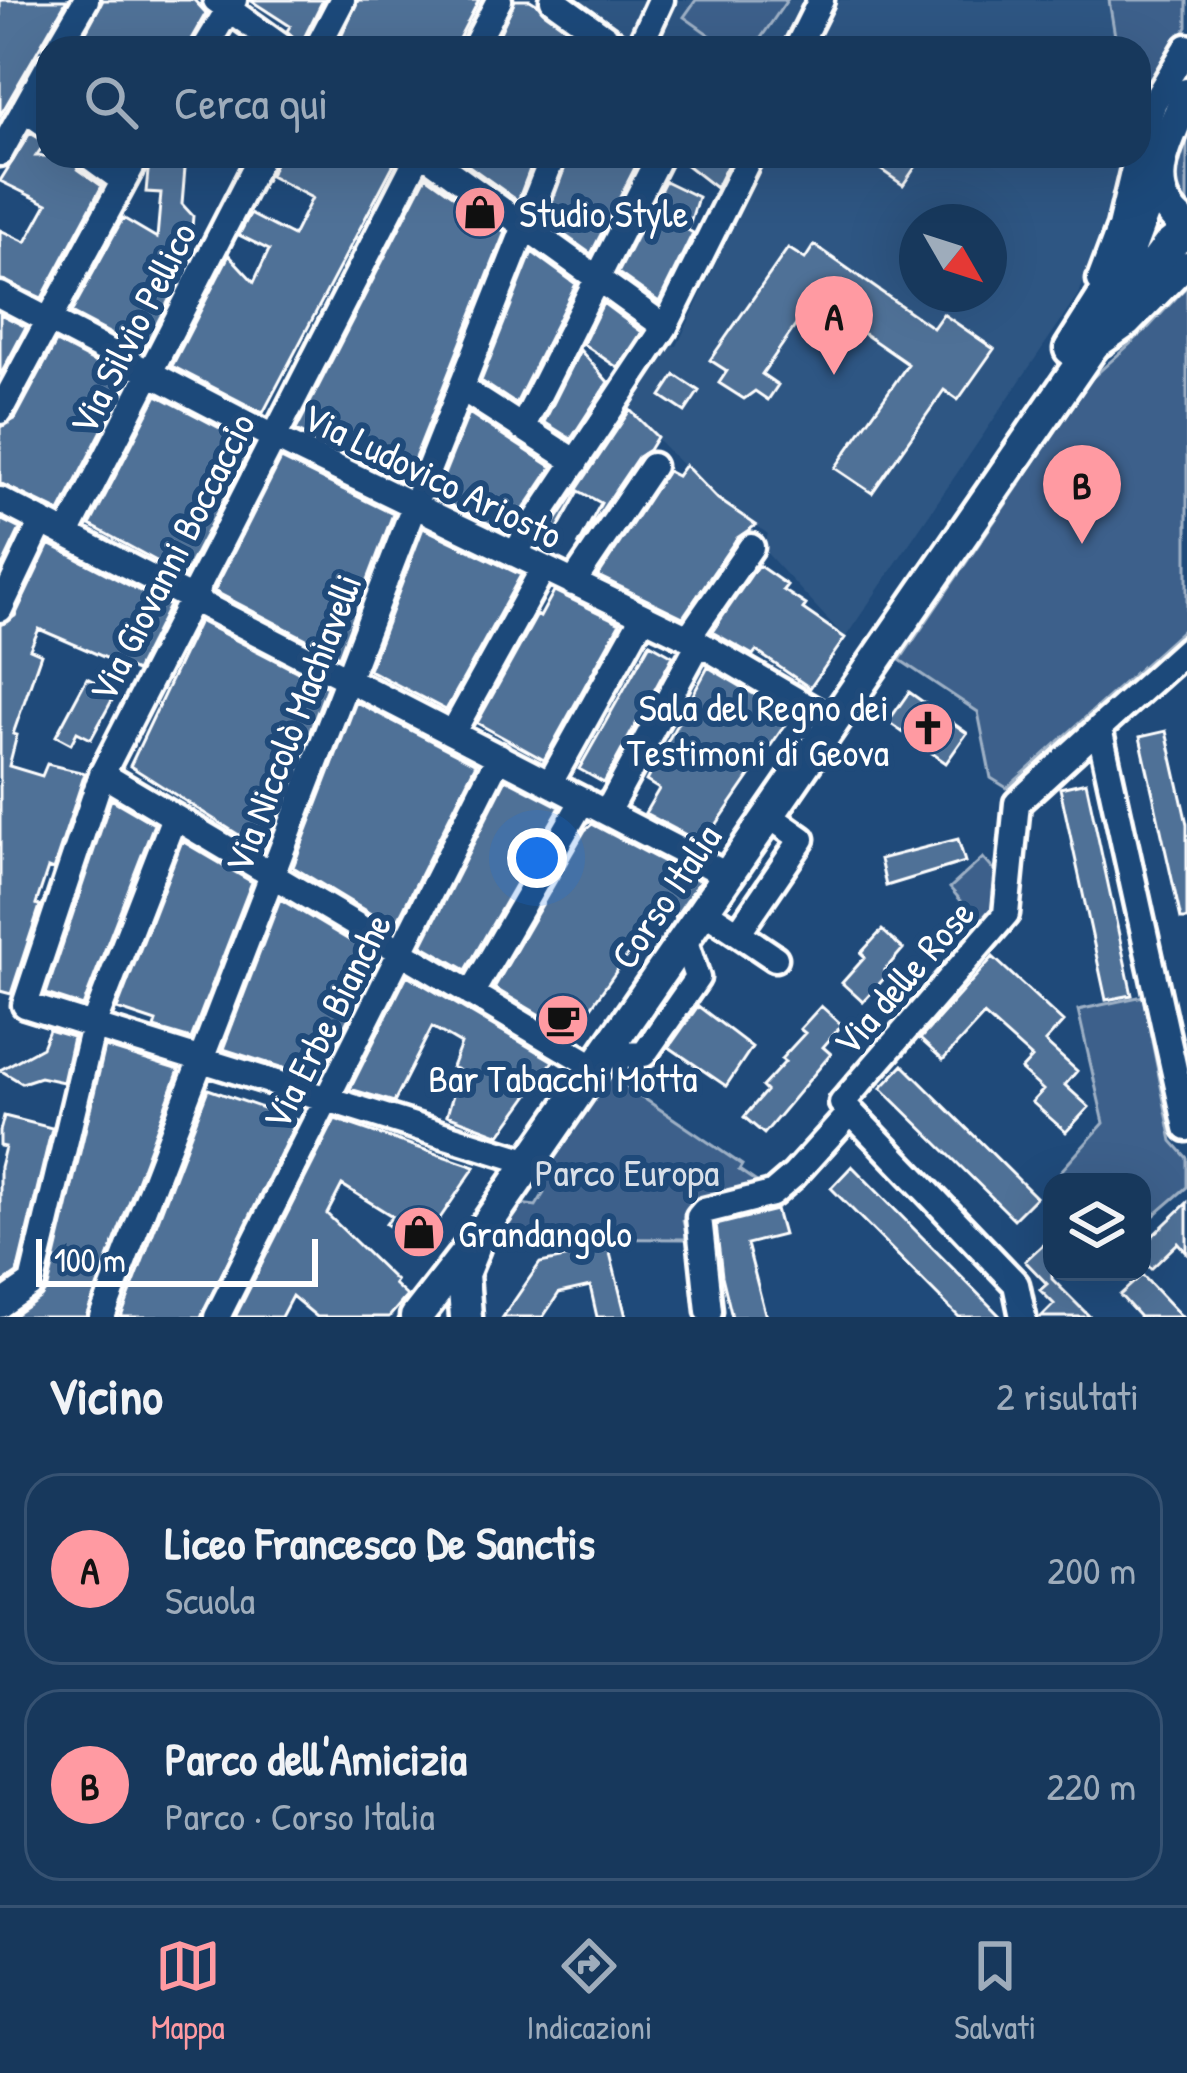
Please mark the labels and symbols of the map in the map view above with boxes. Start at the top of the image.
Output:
shop icon: Studio Style [452,184,508,240]
place label: Studio Style [519,186,688,239]
north arrow [899,204,1007,312]
street label: Via Silvio Pellico [56,213,208,443]
pin: A [795,276,873,375]
street label: Via Ludovico Ariosto [294,389,572,561]
street label: Via Giovanni Boccaccio [75,403,267,711]
pin: B [1043,445,1121,544]
street label: Via Niccolò Machiavelli [211,566,373,880]
place label: Sala del Regno dei Testimoni di Geova [627,680,889,778]
church icon: Sala del Regno dei Testimoni di Geova [900,700,956,756]
street label: Corso Italia [597,813,733,979]
your location [507,828,567,888]
street label: Via delle Rose [820,888,986,1066]
street label: Via Erbe Bianche [249,904,403,1138]
cafe icon: Bar Tabacchi Motta [535,992,591,1048]
place label: Bar Tabacchi Motta [428,1051,698,1104]
park label: Parco Europa [535,1145,719,1198]
shop icon: Grandangolo [391,1204,447,1260]
place label: Grandangolo [458,1206,632,1259]
scale bar [36,1233,318,1286]

